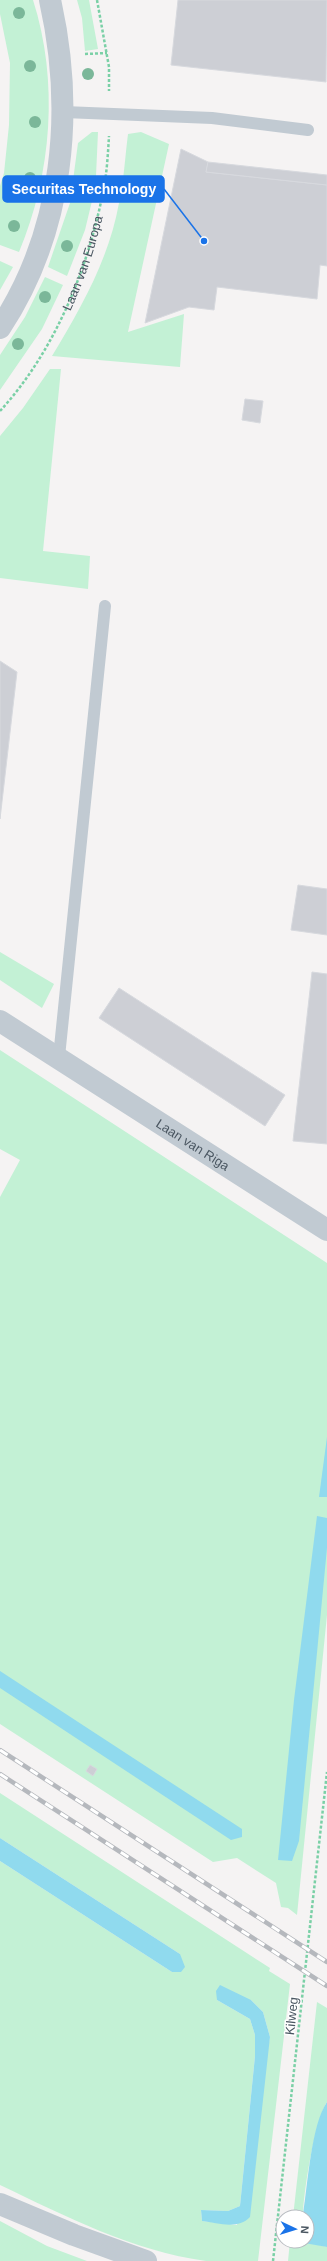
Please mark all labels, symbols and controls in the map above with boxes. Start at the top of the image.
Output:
callout: Securitas Technology [3,176,164,202]
text: Securitas Technology [12,181,156,197]
street label: Laan van Europa [59,213,106,313]
street label: Laan van Riga [153,1116,233,1174]
street label: Kilweg [282,1996,301,2036]
north arrow [275,2209,315,2249]
text: N [299,2225,311,2234]

